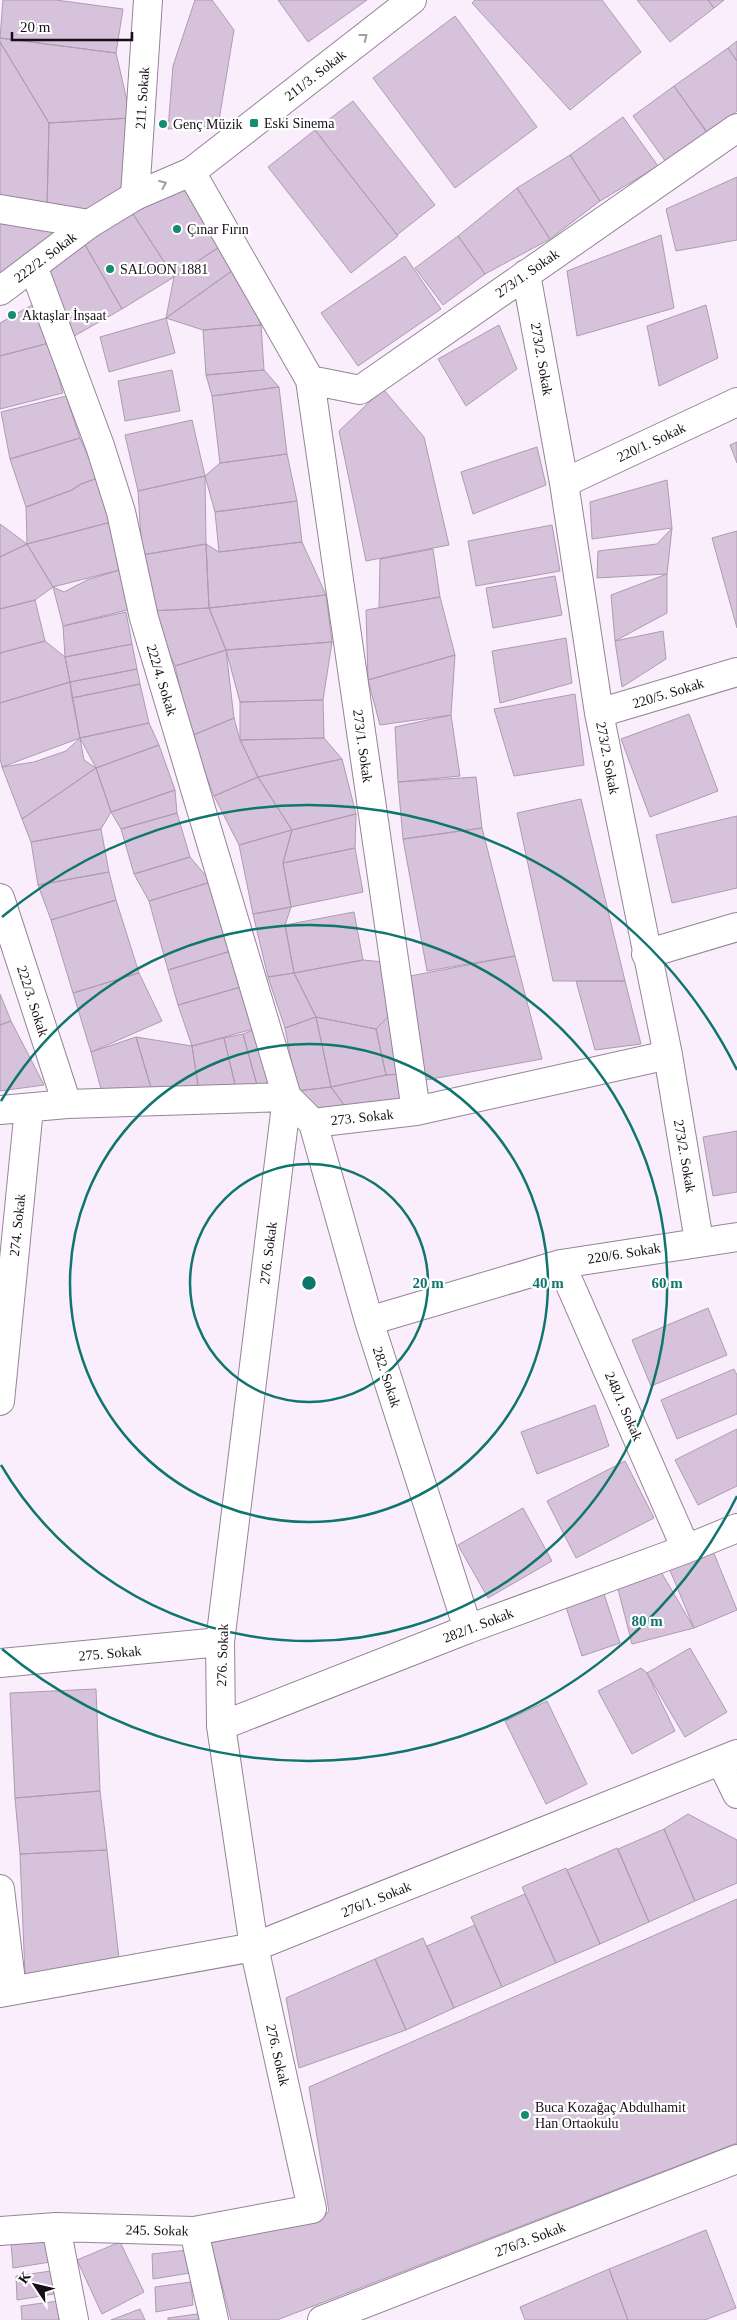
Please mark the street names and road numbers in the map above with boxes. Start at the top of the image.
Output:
street label: 211/3. Sokak [282,47,349,104]
street label: 211. Sokak [133,66,152,130]
street label: 222/2. Sokak [11,229,79,286]
street label: 273/1. Sokak [493,246,562,301]
street label: 273/2. Sokak [528,321,555,397]
street label: 220/1. Sokak [615,420,688,465]
street label: 222/4. Sokak [144,643,179,718]
street label: 220/5. Sokak [631,676,706,711]
street label: 273/1. Sokak [350,708,375,784]
street label: 273/2. Sokak [593,720,622,796]
street label: 222/3. Sokak [14,964,51,1039]
street label: 273. Sokak [330,1107,394,1128]
street label: 273/2. Sokak [671,1118,698,1194]
street label: 274. Sokak [7,1193,28,1257]
street label: 276. Sokak [257,1221,280,1285]
street label: 220/6. Sokak [586,1240,662,1267]
street label: 282. Sokak [370,1345,403,1409]
street label: 248/1. Sokak [602,1369,645,1443]
street label: 282/1. Sokak [441,1605,515,1646]
street label: 276. Sokak [214,1623,231,1687]
street label: 275. Sokak [78,1643,142,1664]
street label: 276/1. Sokak [339,1879,413,1920]
street label: 276. Sokak [263,2023,292,2087]
street label: 276/3. Sokak [493,2219,567,2260]
street label: 245. Sokak [125,2222,189,2239]

